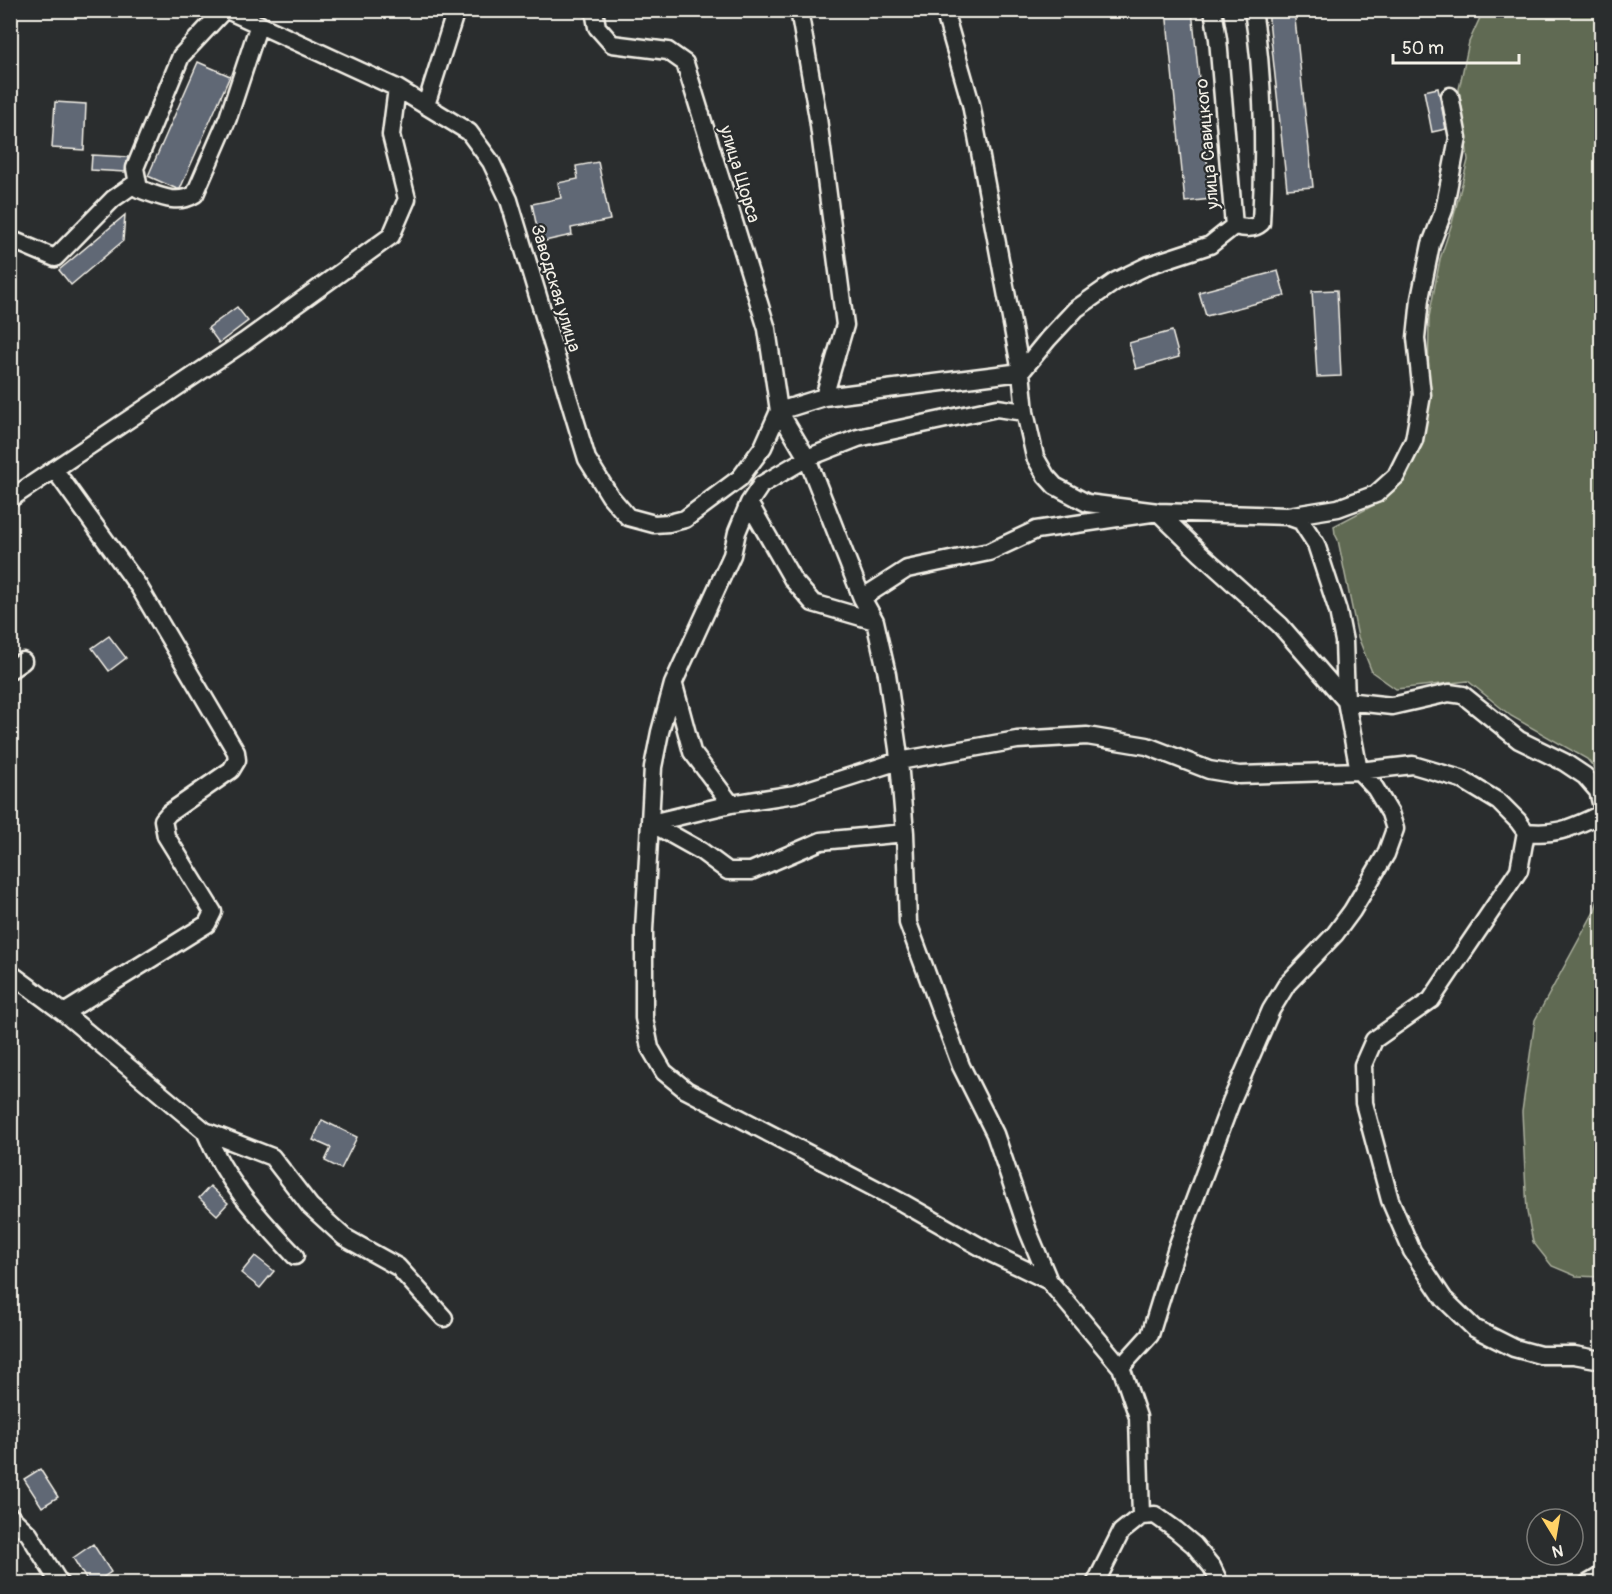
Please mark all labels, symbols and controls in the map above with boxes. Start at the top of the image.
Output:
scale bar [1393,27,1519,65]
text: 50 m [1402,37,1444,60]
street label: улица Савицкого [1190,77,1225,211]
street label: улица Щорса [714,122,765,226]
street label: Заводская улица [525,221,586,355]
north arrow [1525,1507,1585,1567]
text: N [1550,1540,1565,1562]

